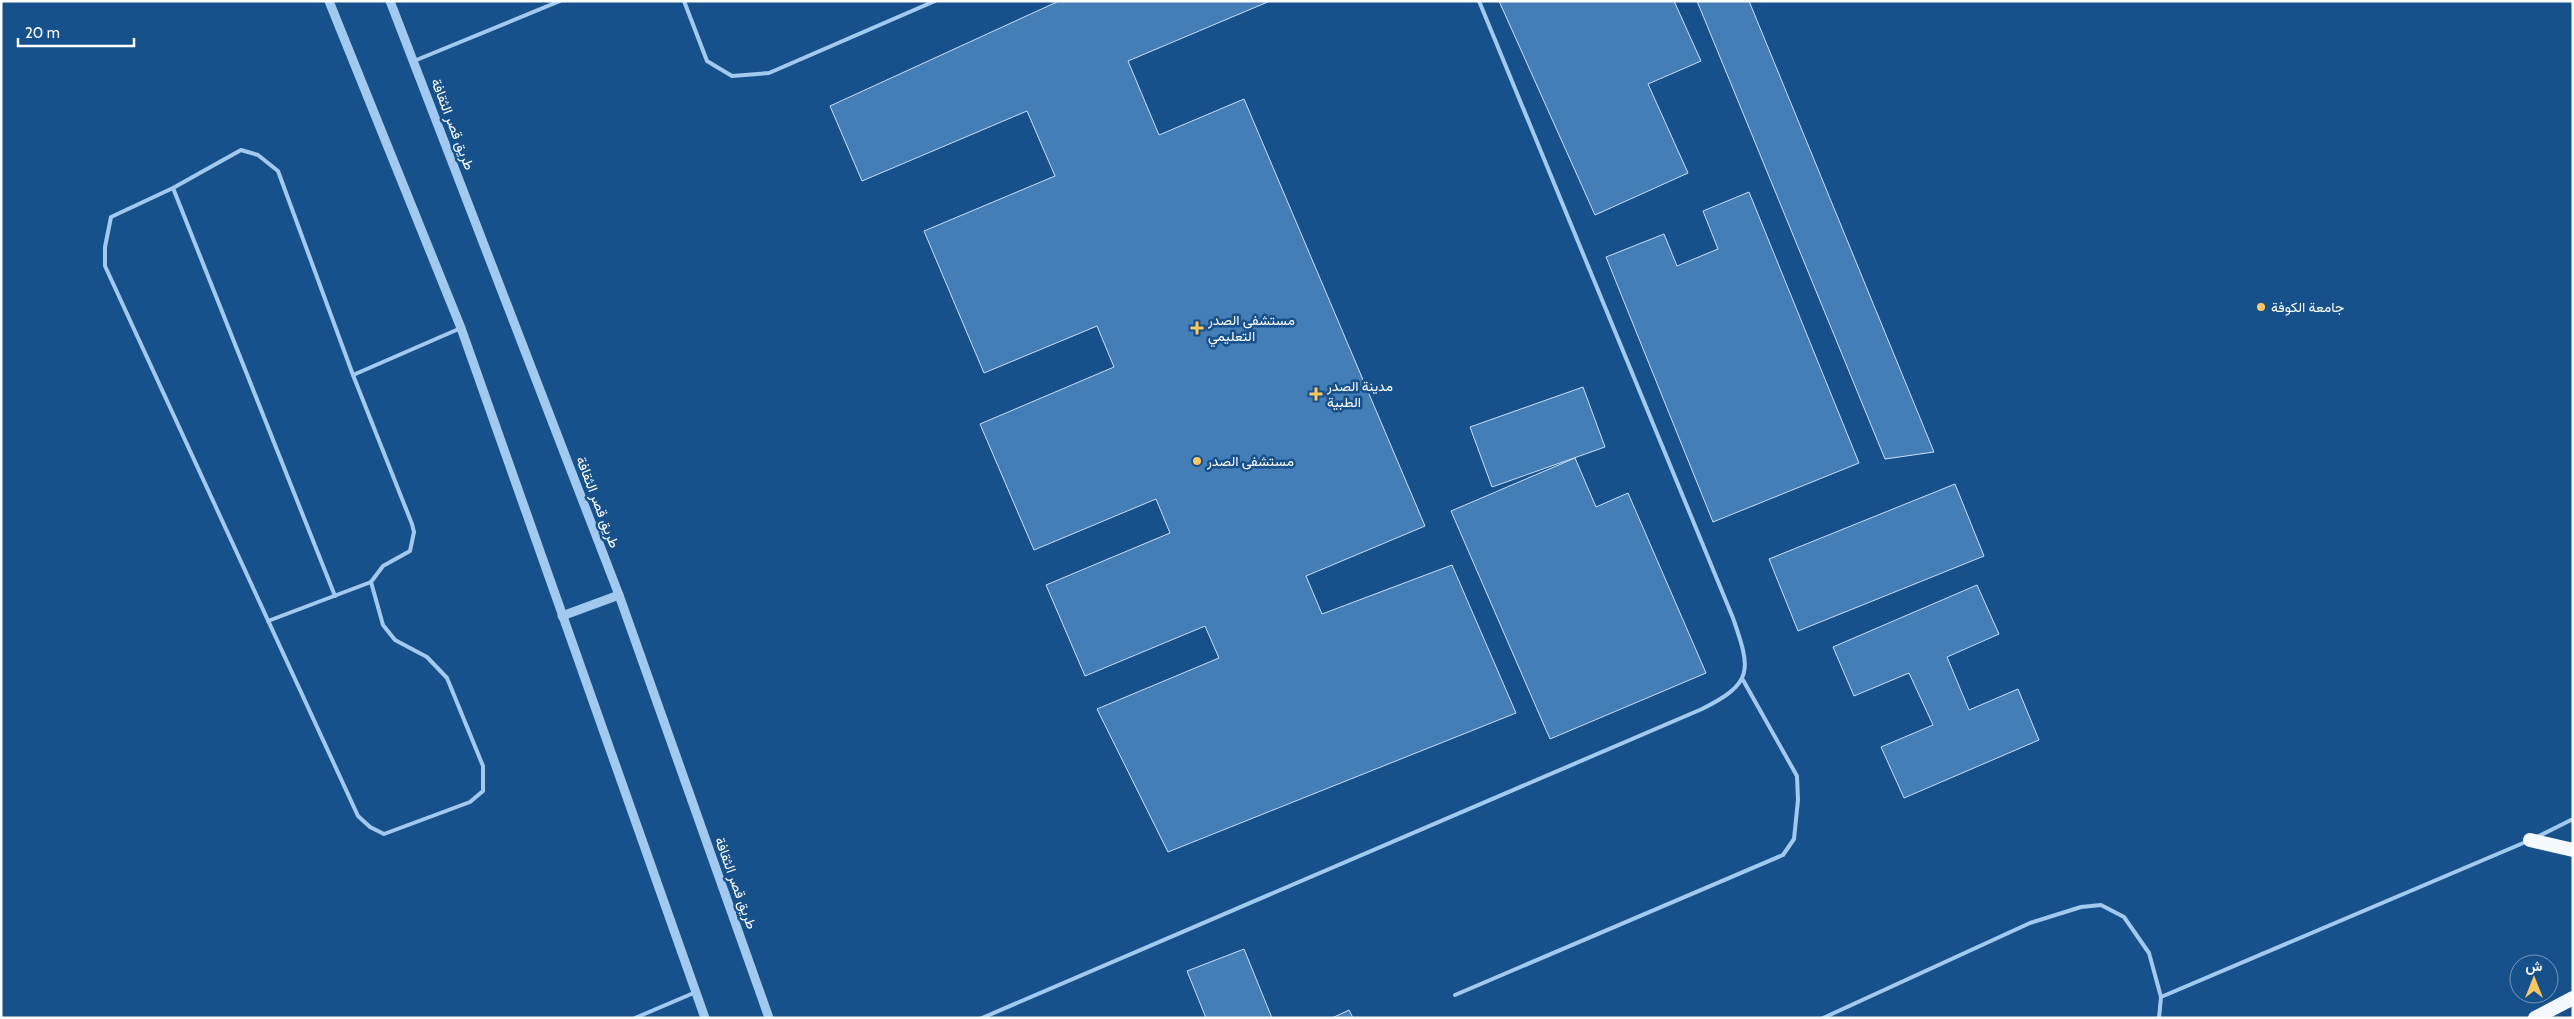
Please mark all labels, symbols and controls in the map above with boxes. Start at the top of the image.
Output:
scale bar [18,15,134,47]
text: 20 m [25,24,60,42]
street label: طريق قصر الثقافة [427,76,479,172]
place label: جامعة الكوفة [2271,298,2344,316]
marker: جامعة الكوفة [2255,301,2267,313]
place label: مستشفى الصدر التعليمي [1207,311,1295,348]
marker: مستشفى الصدر التعليمي [1190,321,1204,335]
place label: مدينة الصدر الطبية [1326,377,1393,411]
marker: مدينة الصدر الطبية [1309,387,1323,401]
place label: مستشفى الصدر [1206,452,1294,470]
street label: طريق قصر الثقافة [572,454,624,550]
marker: مستشفى الصدر [1191,455,1203,467]
street label: طريق قصر الثقافة [711,834,761,932]
north arrow [2509,954,2559,1004]
text: ش [2526,957,2543,975]

